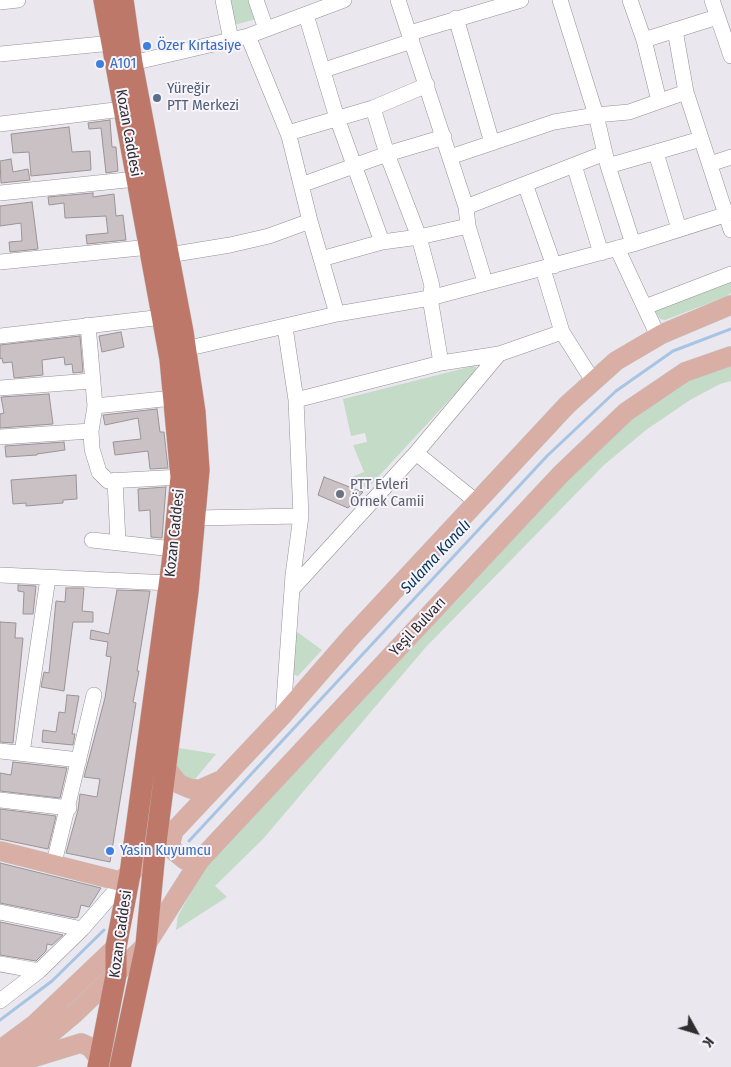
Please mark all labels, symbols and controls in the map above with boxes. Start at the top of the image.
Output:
place label: Özer Kırtasiye [157,37,241,55]
marker: Özer Kırtasiye [141,40,153,52]
place label: A101 [110,55,136,73]
marker: A101 [94,58,106,70]
place label: Yüreğir PTT Merkezi [167,80,239,115]
street label: Kozan Caddesi [111,88,145,178]
marker: Yüreğir PTT Merkezi [151,92,163,104]
place label: PTT Evleri Örnek Camii [350,476,424,511]
street label: Kozan Caddesi [161,488,189,578]
marker: PTT Evleri Örnek Camii [334,488,346,500]
water label: Sulama Kanalı [397,516,475,598]
street label: Yeşil Bulvarı [386,594,450,660]
place label: Yasin Kuyumcu [120,842,211,860]
marker: Yasin Kuyumcu [104,845,116,857]
street label: Kozan Caddesi [106,889,136,979]
north arrow [671,1007,721,1057]
text: K [699,1033,717,1050]

